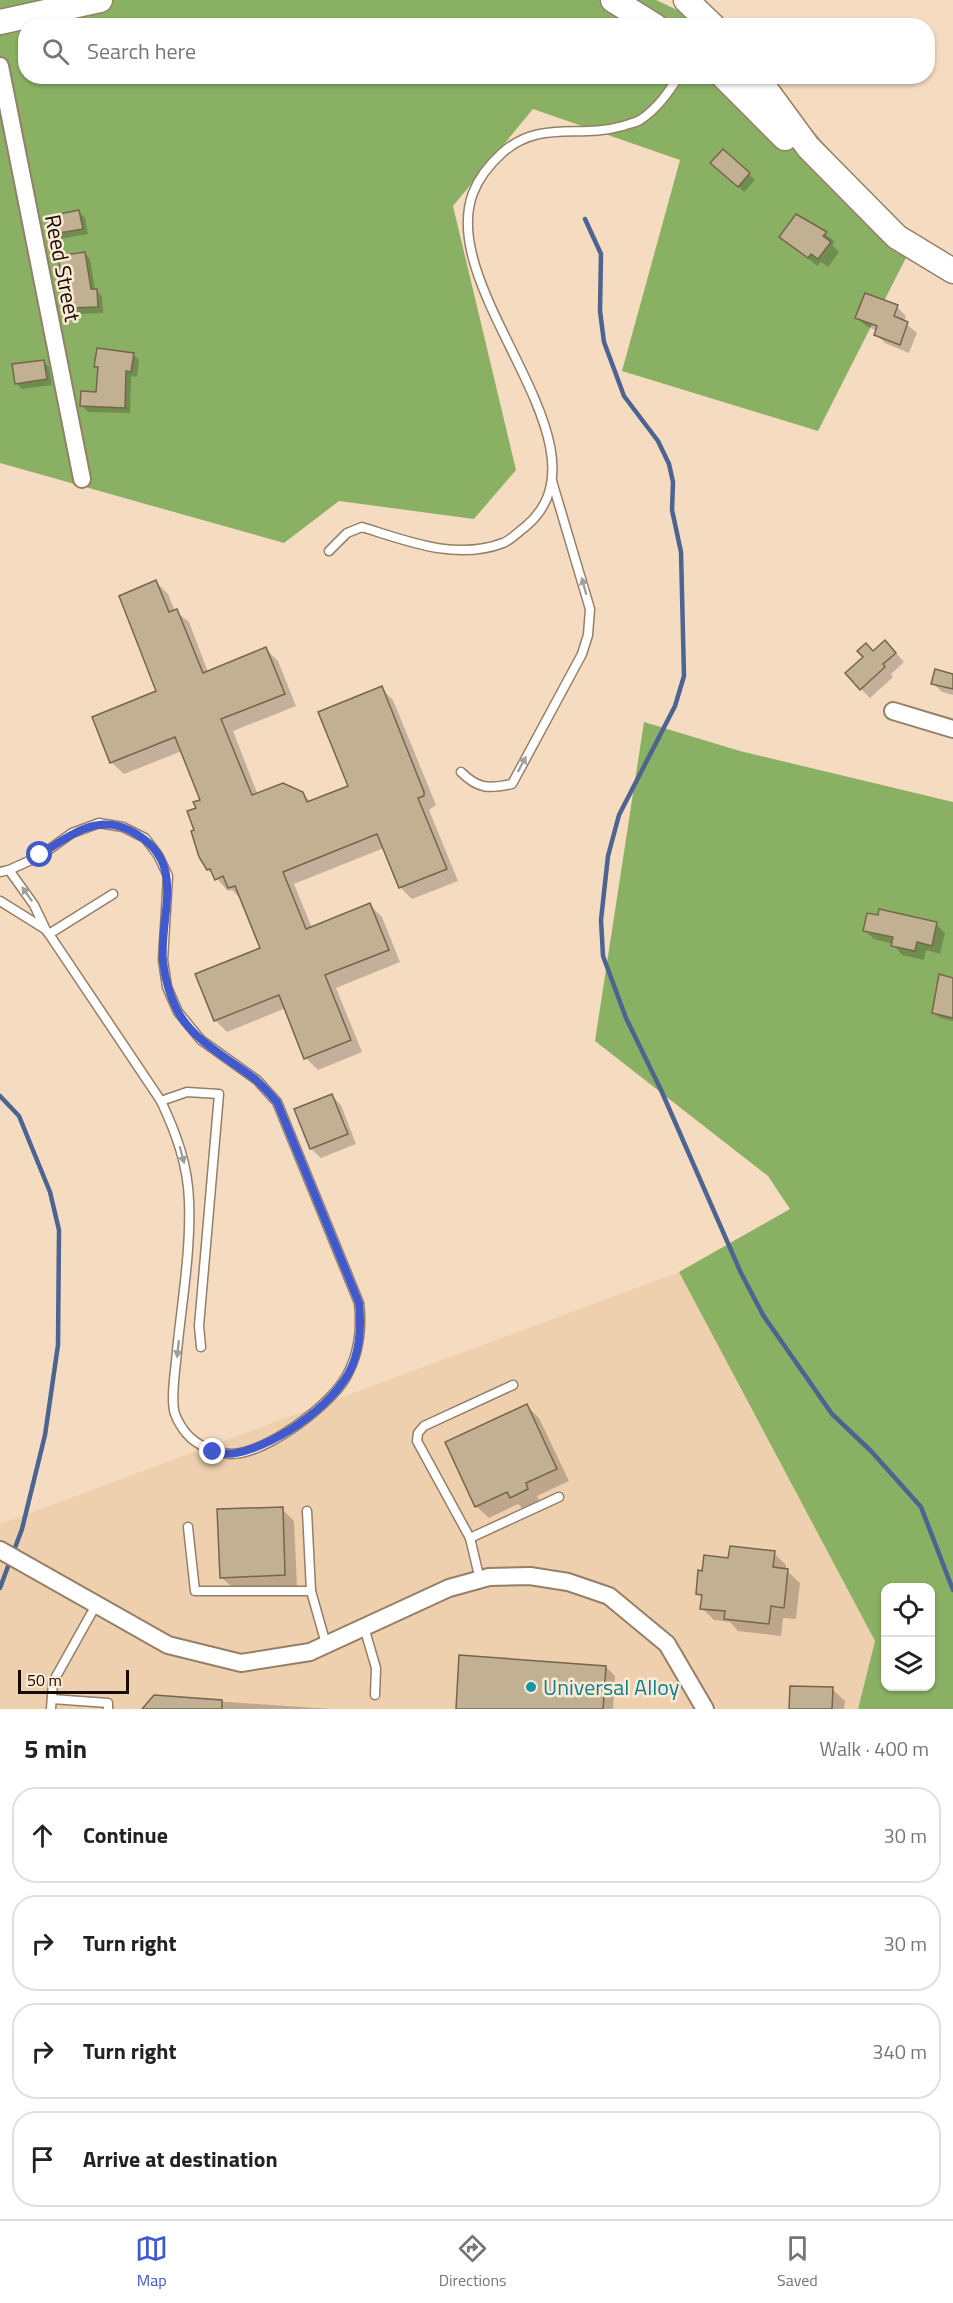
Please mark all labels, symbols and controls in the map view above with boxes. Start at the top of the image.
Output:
search box [18,18,935,84]
text: Search here [87,34,196,68]
icon: search [39,35,72,68]
street label: Reed Street [36,211,90,325]
one-way arrow [578,577,588,595]
one-way arrow [517,755,527,773]
route start [26,841,52,867]
one-way arrow [21,887,33,902]
one-way arrow [178,1146,187,1164]
one-way arrow [173,1339,183,1358]
route end [199,1438,225,1464]
map controls [881,1583,935,1691]
button: locate [881,1583,935,1637]
button: layers [881,1637,935,1691]
scale bar [18,1667,129,1694]
text: 50 m [27,1668,62,1692]
place label: Universal Alloy [543,1670,680,1704]
marker: Universal Alloy [524,1680,538,1694]
text: 5 min [24,1729,87,1768]
text: Walk · 400 m [820,1733,929,1764]
text: Continue [83,1818,168,1852]
icon: ahead [26,1819,59,1852]
text: 30 m [883,1820,927,1851]
text: Turn right [83,1926,177,1960]
icon: right [26,1927,59,1960]
text: 30 m [883,1928,927,1959]
text: Turn right [83,2034,177,2068]
icon: right [26,2035,59,2068]
text: 340 m [872,2036,927,2067]
text: Arrive at destination [83,2142,278,2176]
icon: arrive [26,2143,59,2176]
tab: Map [135,2232,168,2292]
tab: Directions [439,2232,507,2292]
tab: Saved [777,2232,818,2292]

